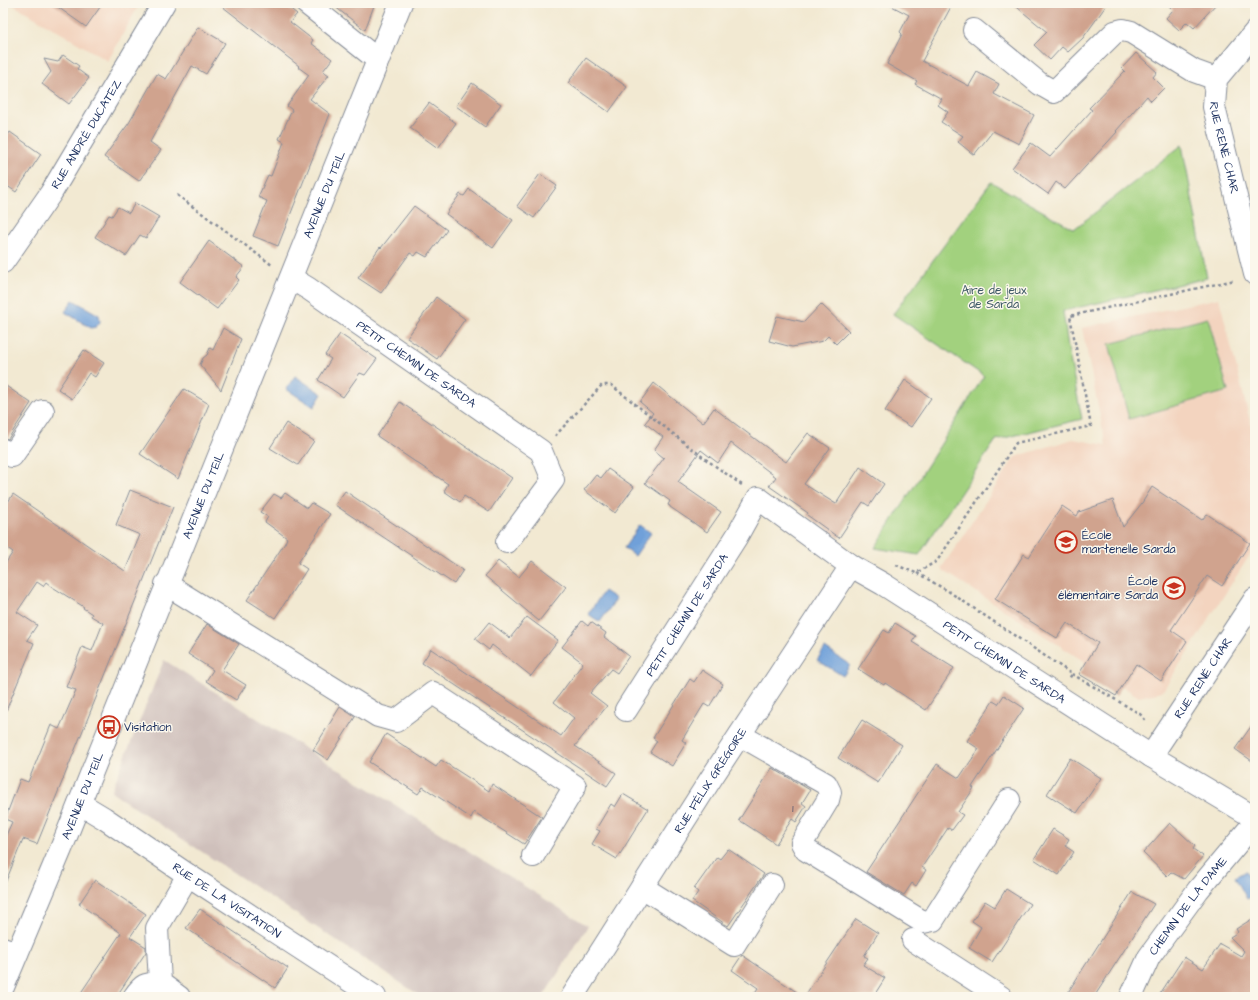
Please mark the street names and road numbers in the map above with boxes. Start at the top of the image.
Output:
street label: RUE ANDRÉ DUCATEZ [47,75,126,192]
street label: RUE RENÉ CHAR [1205,101,1243,196]
street label: AVENUE DU TEIL [299,148,350,241]
street label: PETIT CHEMIN DE SARDA [353,317,480,412]
street label: AVENUE DU TEIL [179,449,229,542]
street label: PETIT CHEMIN DE SARDA [642,550,733,680]
street label: PETIT CHEMIN DE SARDA [940,617,1069,708]
street label: RUE RENÉ CHAR [1170,634,1236,722]
street label: RUE FÉLIX GRÉGOIRE [670,725,751,837]
street label: AVENUE DU TEIL [58,749,108,842]
street label: CHEMIN DE LA DAME [1145,853,1231,959]
street label: RUE DE LA VISITATION [169,859,285,943]

